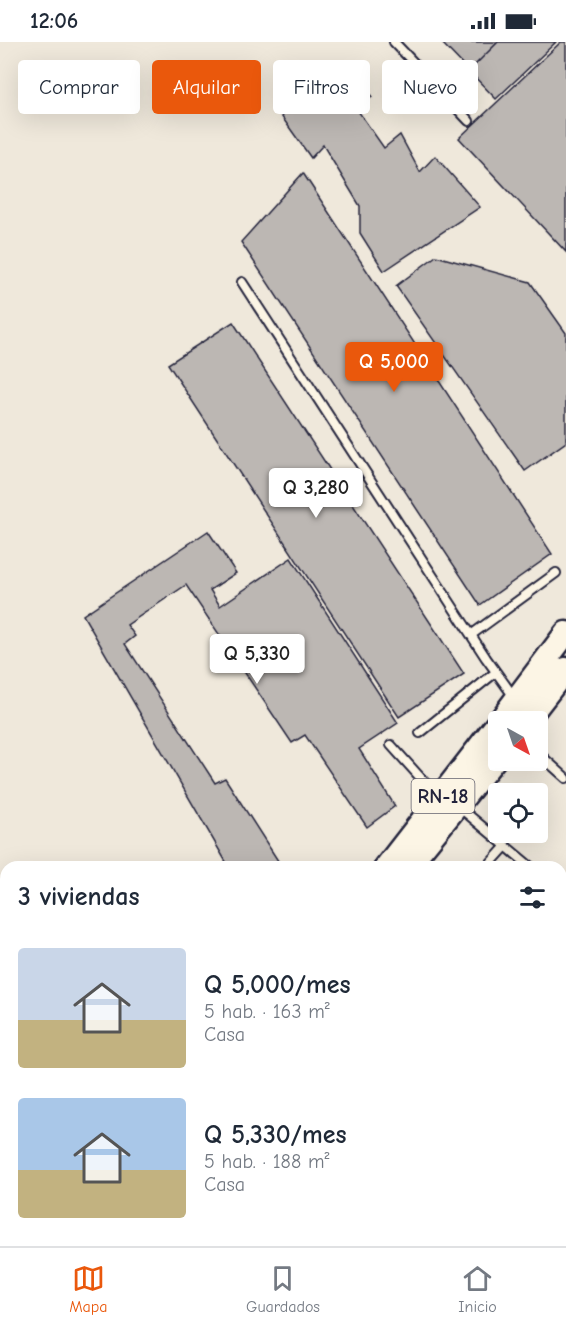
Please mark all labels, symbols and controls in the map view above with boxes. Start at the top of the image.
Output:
text: 12:06 [30,8,78,34]
chip: Comprar [18,60,140,114]
chip: Alquilar [152,60,261,114]
chip: Filtros [273,60,370,114]
chip: Nuevo [382,60,478,114]
pin: Q 5,000 [339,342,449,393]
text: Q 5,000 [359,350,429,373]
pin: Q 3,280 [261,468,371,519]
text: Q 3,280 [283,476,349,499]
pin: Q 5,330 [202,634,312,685]
text: Q 5,330 [224,642,290,665]
north arrow [488,711,548,771]
map controls [488,711,548,843]
road number: RN-18 [412,779,474,813]
button: locate [488,783,548,843]
icon: filters [516,881,549,914]
text: 3 viviendas [18,882,140,912]
text: Q 5,000/mes [204,970,351,1000]
icon: home [66,972,138,1044]
text: 5 hab. · 163 m² [204,1000,330,1023]
text: Casa [204,1023,245,1046]
text: Q 5,330/mes [204,1120,347,1150]
icon: home [66,1122,138,1194]
text: 5 hab. · 188 m² [204,1150,329,1173]
text: Casa [204,1173,245,1196]
tab: Mapa [69,1262,108,1316]
tab: Guardados [246,1262,320,1316]
tab: Inicio [458,1262,497,1316]

